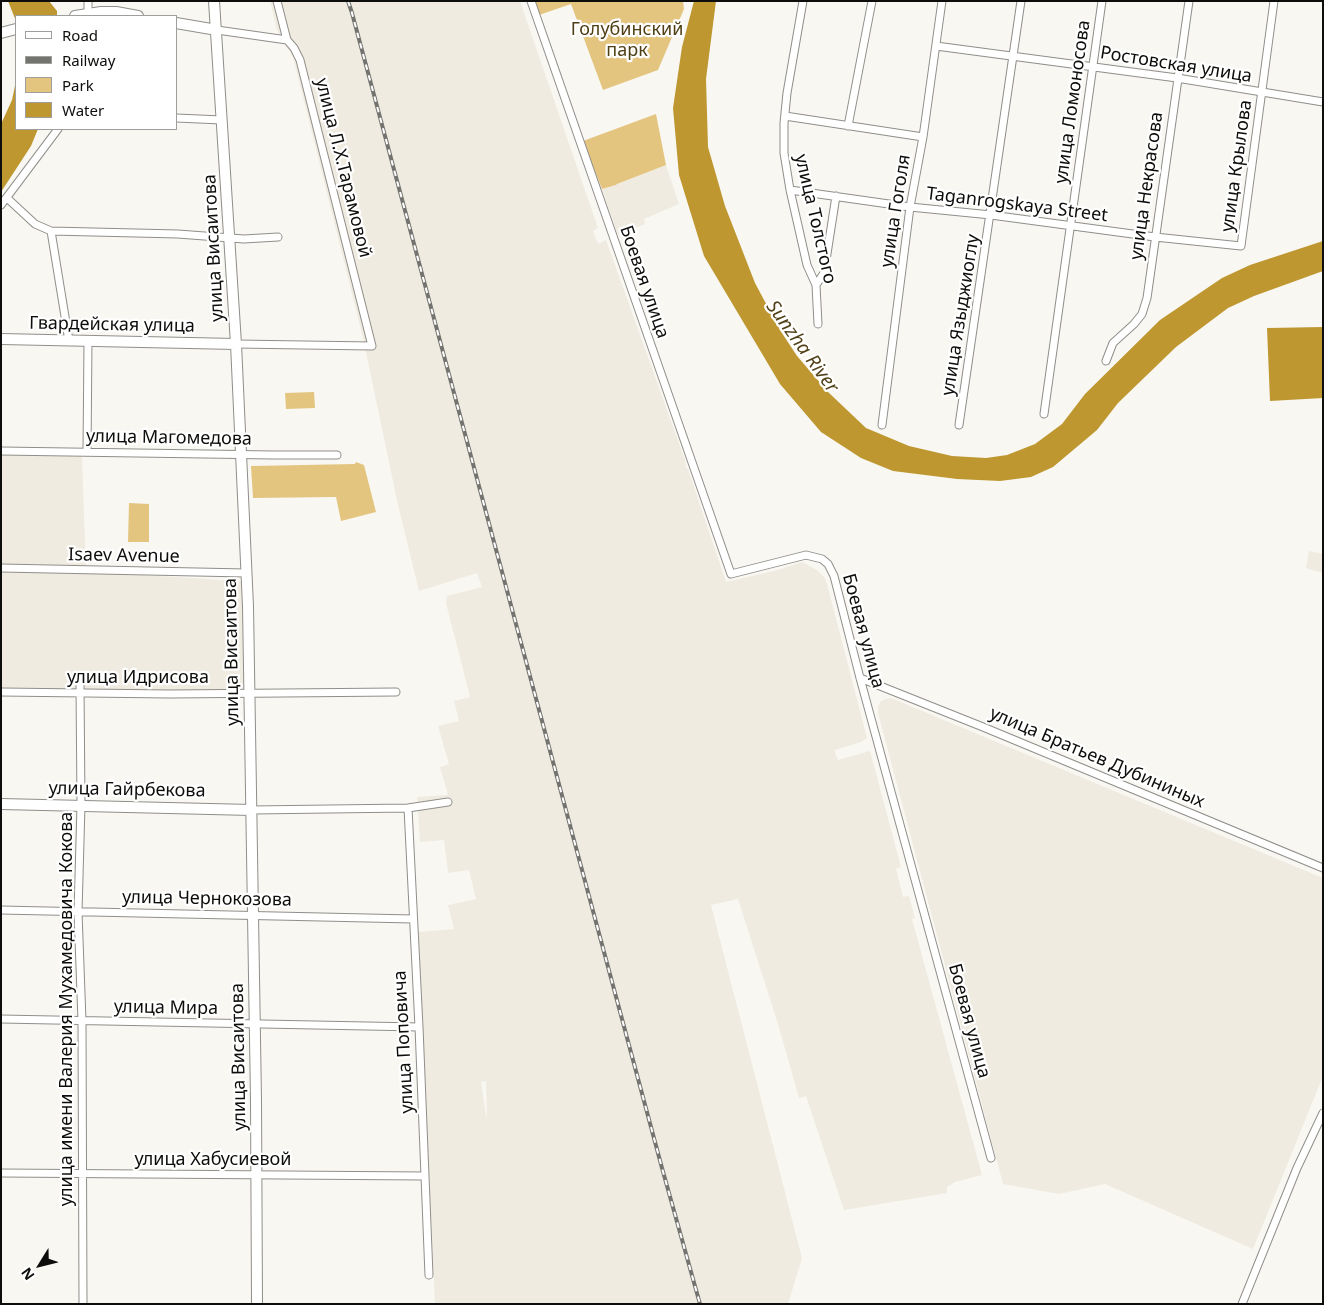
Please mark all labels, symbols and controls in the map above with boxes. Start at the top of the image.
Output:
legend [15,15,178,130]
park label: Голубинский парк [571,19,683,62]
street label: улица Ломоносова [1051,19,1095,185]
text: Road [62,25,98,45]
street label: Ростовская улица [1099,42,1253,88]
text: Railway [62,50,115,70]
text: Park [62,75,94,95]
street label: улица Л.Х.Тарамовой [310,76,376,260]
street label: улица Крылова [1217,99,1257,233]
text: Water [62,100,104,120]
street label: улица Некрасова [1126,111,1168,261]
street label: улица Толстого [790,152,840,286]
street label: улица Гоголя [876,153,916,269]
street label: улица Висаитова [199,174,229,322]
street label: Taganrogskaya Street [925,183,1109,227]
street label: Боевая улица [615,223,673,341]
street label: улица Языджиоглу [938,233,984,397]
water label: Sunzha River [761,296,843,398]
street label: Гвардейская улица [29,313,195,337]
street label: улица Магомедова [86,426,252,450]
street label: Isaev Avenue [68,544,180,568]
street label: Боевая улица [837,571,889,691]
street label: улица Висаитова [220,578,244,726]
street label: улица Идрисова [67,667,209,689]
street label: улица Братьев Дубининых [986,703,1208,813]
street label: улица Гайрбекова [48,778,206,802]
street label: улица имени Валерия Мухамедовича Кокова [56,812,78,1206]
street label: улица Чернокозова [122,887,292,911]
street label: Боевая улица [943,961,995,1081]
street label: улица Поповича [389,970,419,1114]
street label: улица Висаитова [227,983,251,1131]
street label: улица Мира [114,996,218,1020]
street label: улица Хабусиевой [135,1149,291,1171]
north arrow [15,1240,65,1290]
text: N [16,1264,38,1284]

